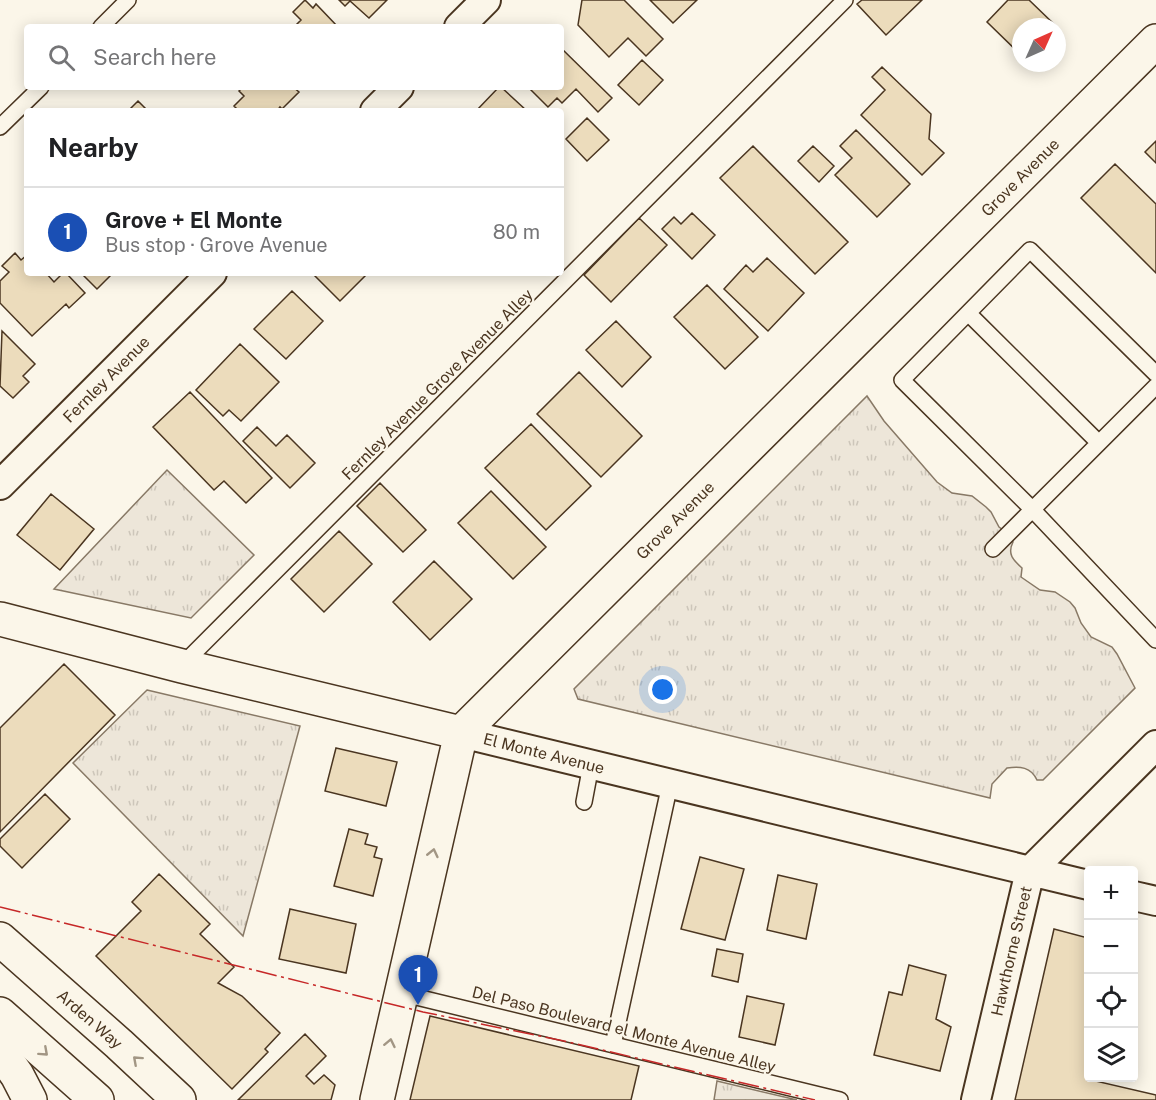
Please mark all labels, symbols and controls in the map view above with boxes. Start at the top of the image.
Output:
north arrow [1012,18,1066,72]
search box [24,24,564,90]
icon: search [45,41,78,74]
text: Search here [93,44,217,70]
text: Nearby [48,132,138,163]
street label: Grove Avenue [977,134,1063,220]
text: Grove + El Monte [105,207,282,233]
text: 1 [63,220,72,244]
text: 80 m [493,220,540,244]
text: Bus stop · Grove Avenue [105,233,328,257]
street label: Fernley Avenue Grove Avenue Alley [338,285,537,484]
street label: Fernley Avenue [59,332,154,427]
street label: Grove Avenue [632,477,718,563]
your location [648,675,677,704]
street label: El Monte Avenue [481,729,606,778]
one-way arrow [426,848,439,858]
map controls [1084,866,1138,1082]
button: + [1084,866,1138,920]
street label: Hawthorne Street [987,884,1036,1018]
button: − [1084,920,1138,974]
pin: 1 [398,956,438,1005]
button: locate [1084,974,1138,1028]
street label: Del Paso Boulevard el Monte Avenue Alley [470,982,778,1077]
street label: Arden Way [53,986,127,1053]
button: layers [1084,1028,1138,1082]
one-way arrow [382,1038,395,1048]
one-way arrow [37,1045,48,1056]
one-way arrow [133,1056,143,1067]

